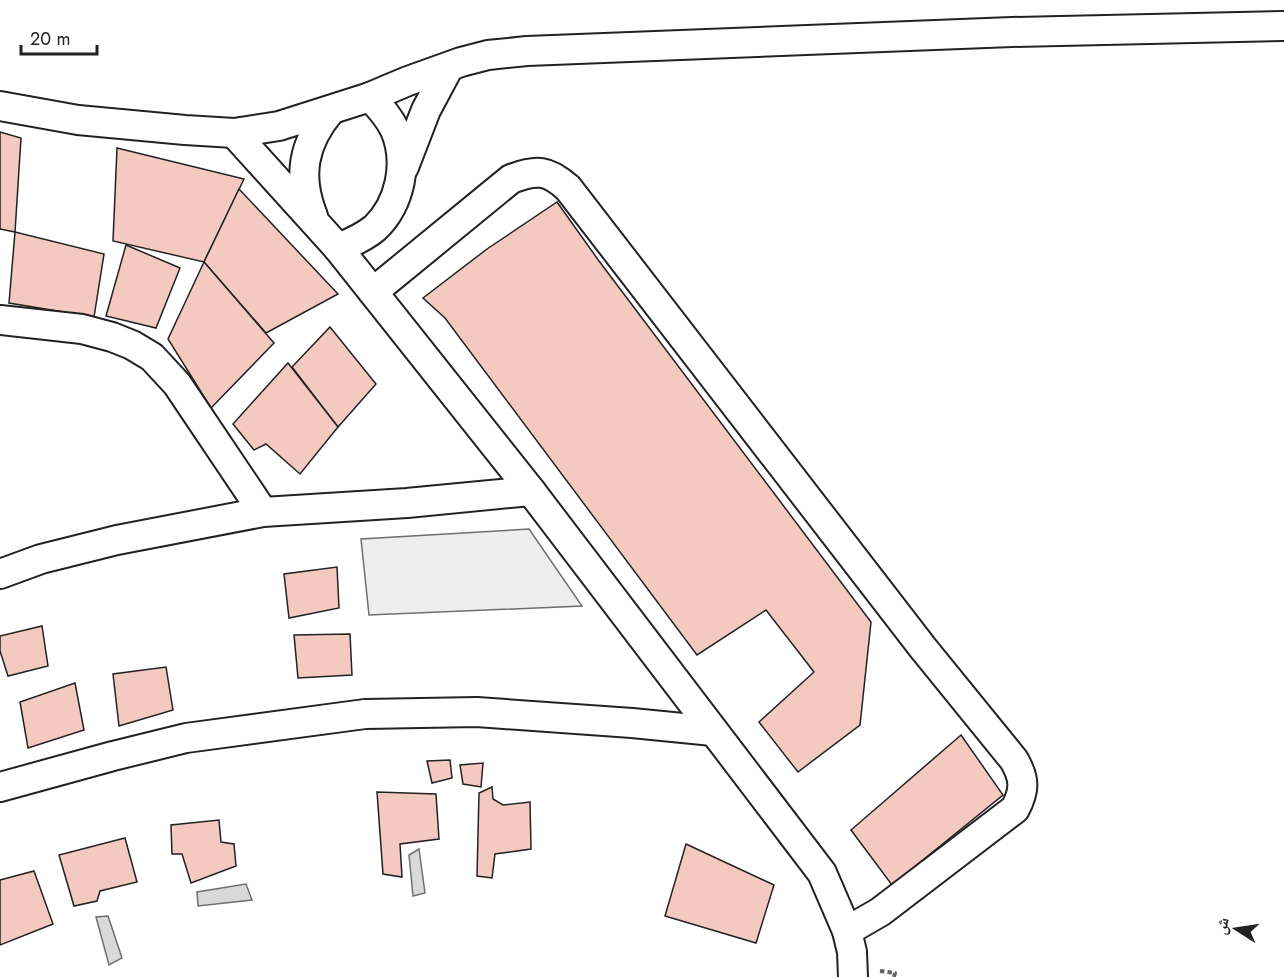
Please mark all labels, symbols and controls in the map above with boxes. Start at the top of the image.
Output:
scale bar [21,18,98,56]
text: 20 m [30,26,70,52]
north arrow [1206,899,1266,959]
text: ش [1209,915,1235,937]

